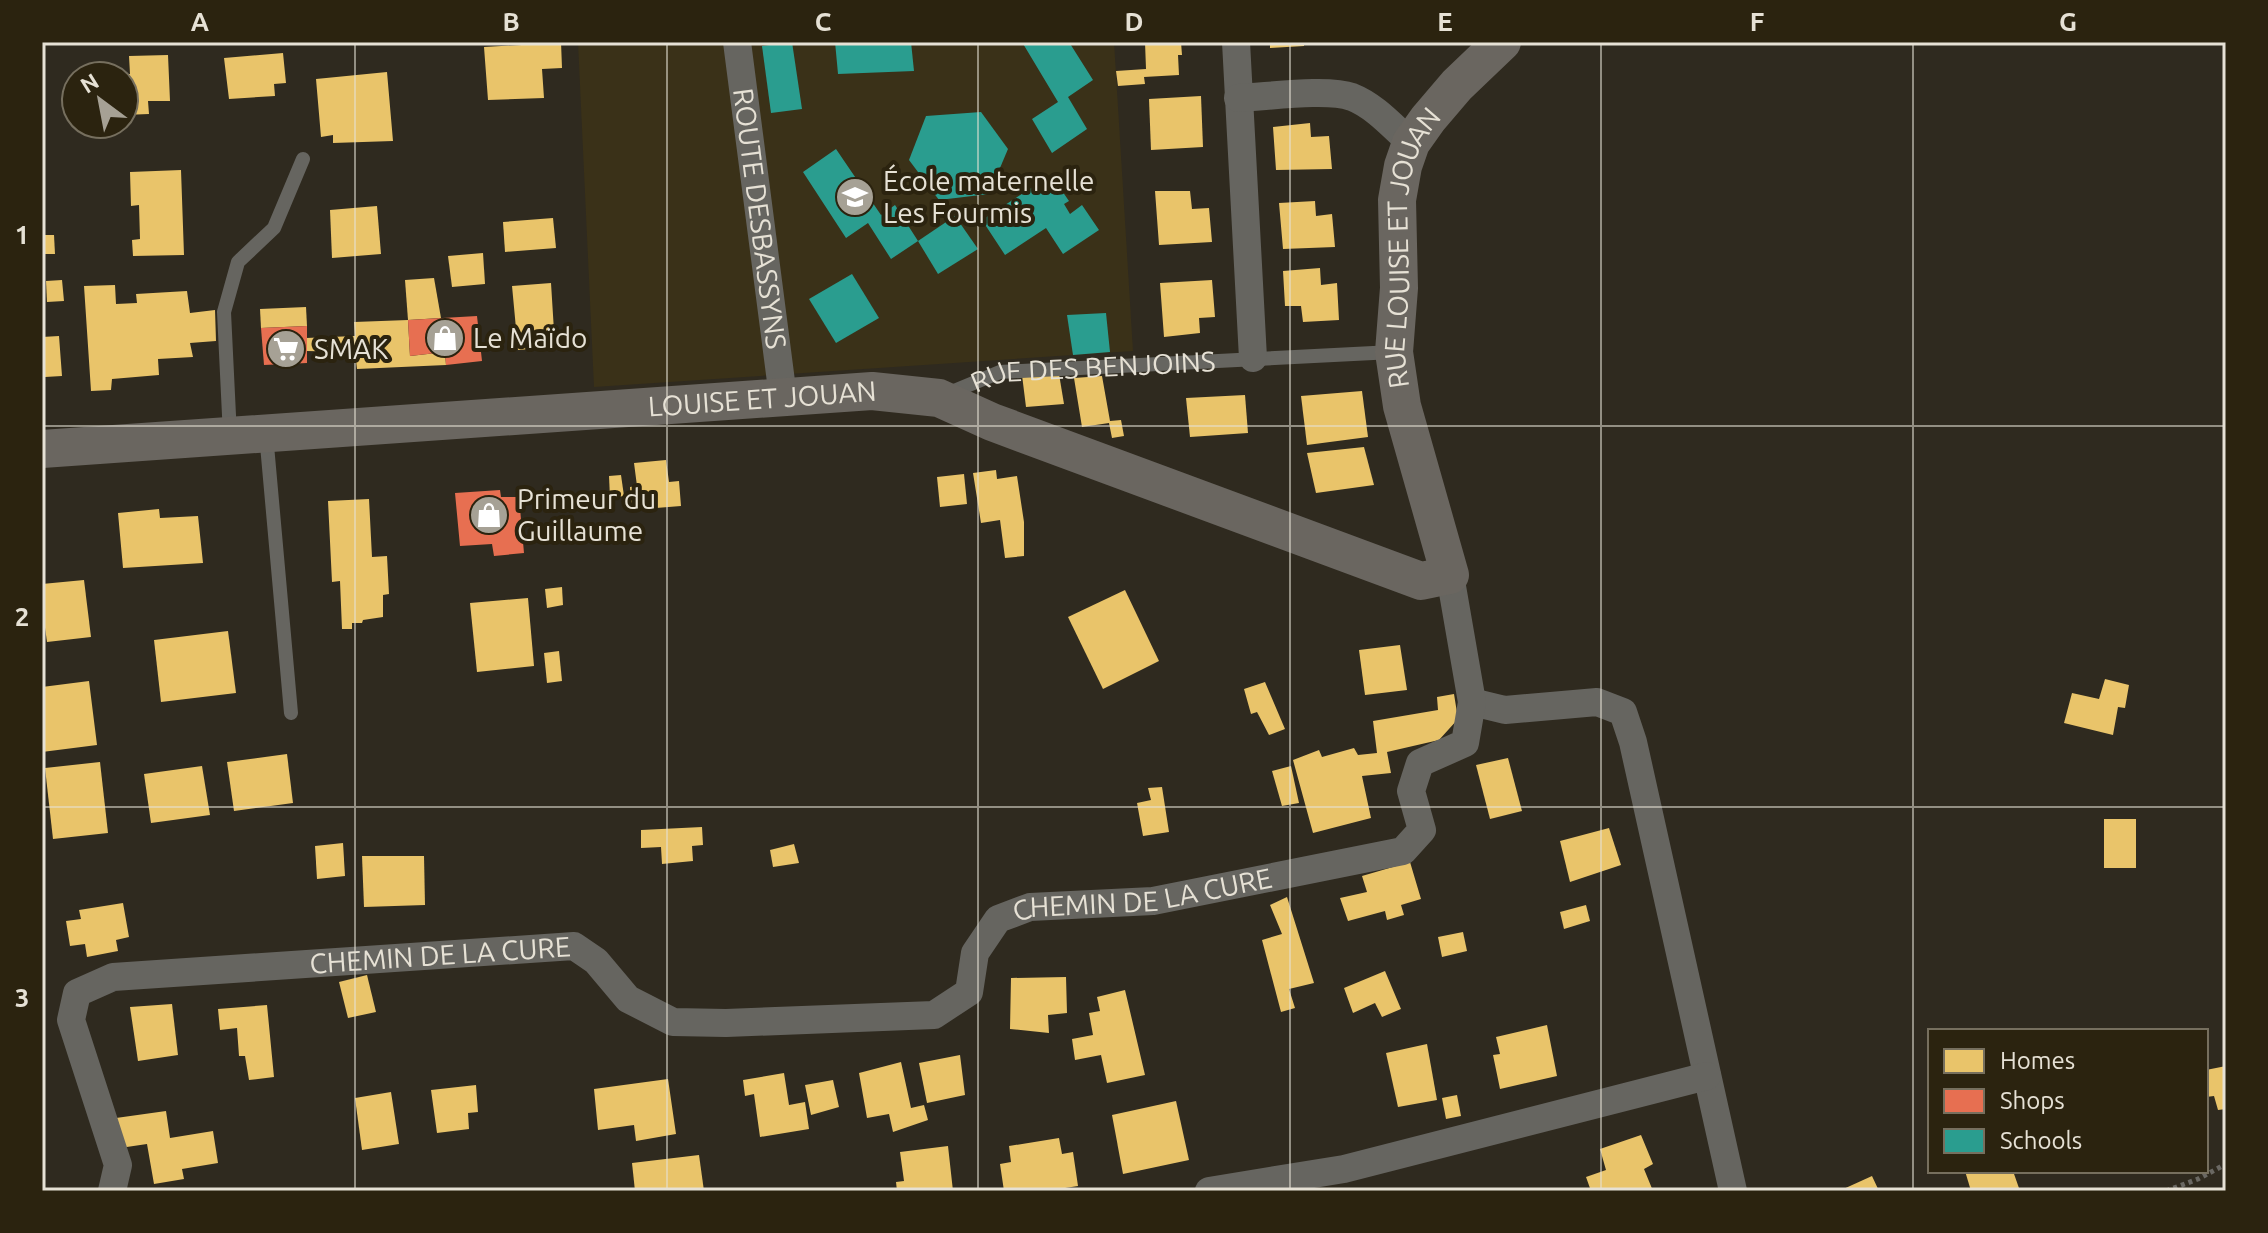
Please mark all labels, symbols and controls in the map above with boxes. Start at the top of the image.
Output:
text: A [191,7,210,36]
text: B [502,7,520,36]
text: C [815,7,832,36]
text: D [1125,7,1143,36]
text: E [1437,7,1453,36]
text: F [1750,7,1764,36]
text: G [2059,7,2077,36]
north arrow [60,60,140,140]
text: N [76,68,103,98]
street label: ROUTE DESBASSYNS [728,86,793,351]
street label: RUE LOUISE ET JOUAN [1378,101,1446,391]
place label: École maternelle Les Fourmis [883,164,1094,228]
school or university icon: École maternelle Les Fourmis [834,176,876,218]
text: 1 [15,220,29,249]
shop icon: Le Maïdo [424,317,466,359]
place label: Le Maïdo [473,322,587,353]
supermarket icon: SMAK [265,328,307,370]
place label: SMAK [314,333,388,364]
street label: RUE DES BENJOINS [966,345,1216,398]
street label: LOUISE ET JOUAN [647,375,877,422]
place label: Primeur du Guillaume [517,483,656,546]
shop icon: Primeur du Guillaume [468,494,510,536]
text: 2 [15,602,29,631]
street label: CHEMIN DE LA CURE [1008,862,1274,927]
street label: CHEMIN DE LA CURE [309,930,572,979]
text: 3 [15,983,29,1012]
legend [1928,1029,2208,1173]
text: Homes [2000,1047,2075,1074]
text: Shops [2000,1087,2065,1114]
text: Schools [2000,1127,2082,1154]

